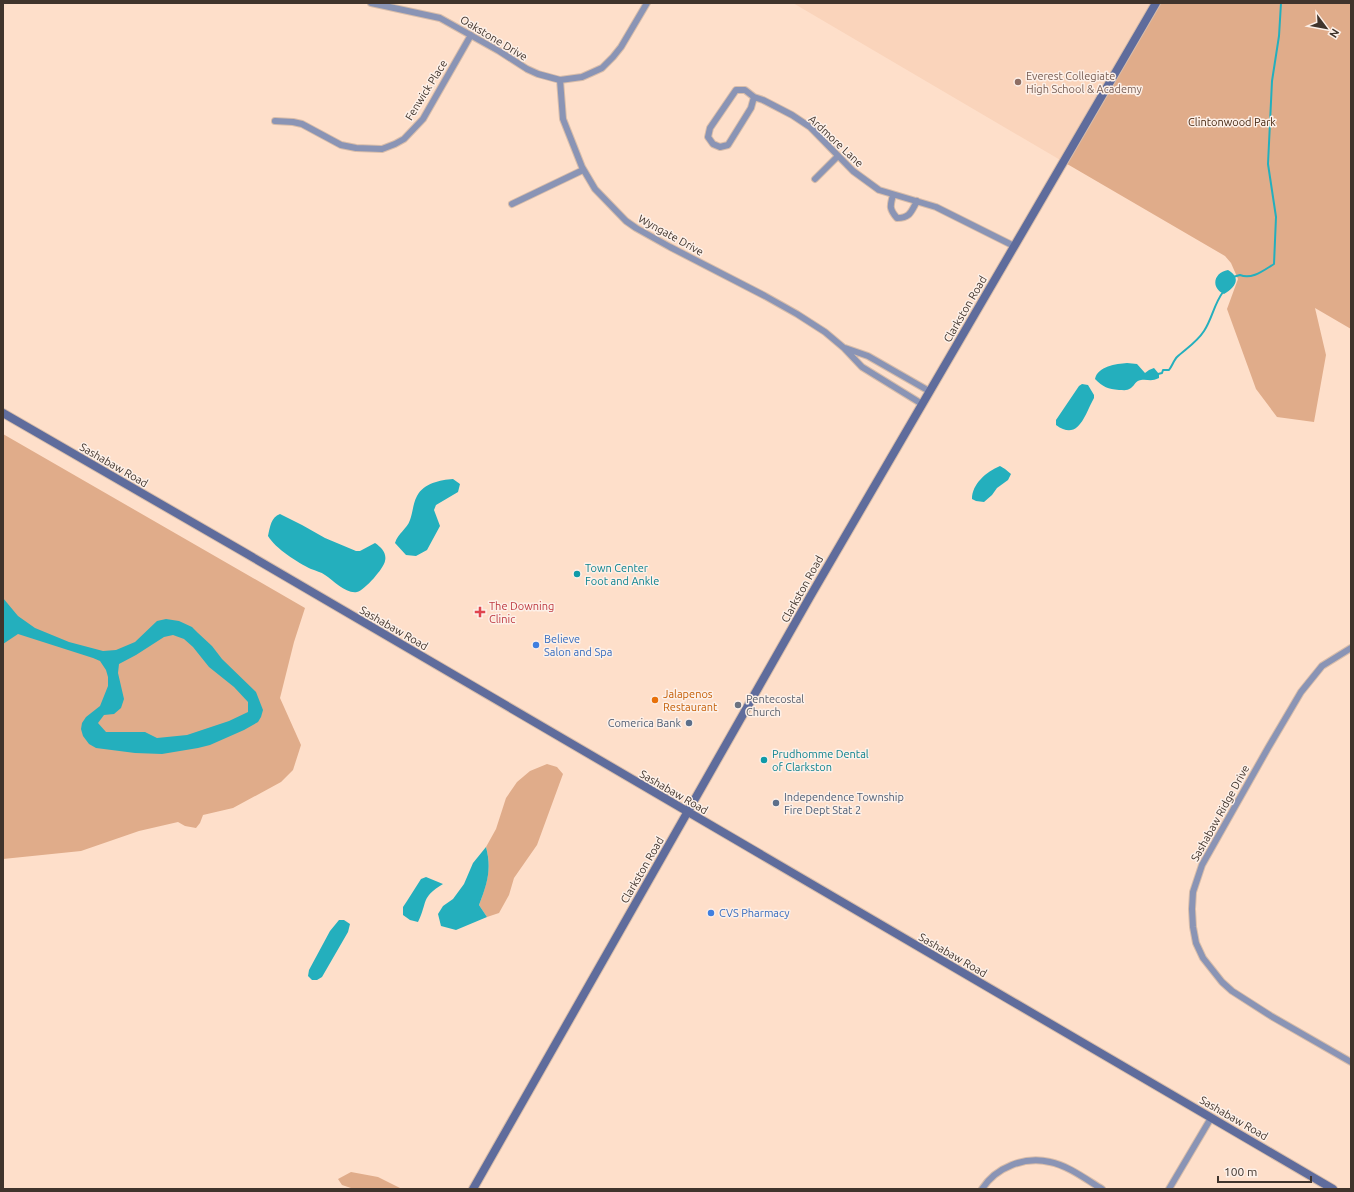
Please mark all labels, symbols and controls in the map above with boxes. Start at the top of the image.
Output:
north arrow [1306,8,1346,48]
street label: Oakstone Drive [458,13,530,63]
text: N [1327,27,1342,40]
street label: Fenwick Place [403,58,449,122]
place label: Everest Collegiate High School & Academy [1026,70,1142,95]
marker: Everest Collegiate High School & Academy [1013,77,1023,87]
street label: Ardmore Lane [806,113,866,169]
park label: Clintonwood Park [1188,116,1276,128]
street label: Wyngate Drive [636,212,706,258]
street label: Clarkston Road [941,274,989,344]
street label: Sashabaw Road [78,441,150,489]
street label: Clarkston Road [779,553,825,625]
place label: Town Center Foot and Ankle [585,562,659,587]
marker: Town Center Foot and Ankle [572,569,582,579]
place label: The Downing Clinic [489,600,554,625]
street label: Sashabaw Road [358,604,430,652]
marker: The Downing Clinic [474,606,486,618]
place label: Believe Salon and Spa [544,633,612,658]
marker: Believe Salon and Spa [531,640,541,650]
place label: Jalapenos Restaurant [663,688,718,713]
place label: Pentecostal Church [746,693,804,718]
marker: Jalapenos Restaurant [650,695,660,705]
marker: Pentecostal Church [733,700,743,710]
place label: Comerica Bank [608,717,681,729]
marker: Comerica Bank [684,718,694,728]
place label: Prudhomme Dental of Clarkston [772,748,869,773]
marker: Prudhomme Dental of Clarkston [759,755,769,765]
street label: Sashabaw Ridge Drive [1189,763,1251,863]
street label: Sashabaw Road [638,768,710,816]
place label: Independence Township Fire Dept Stat 2 [784,791,904,816]
marker: Independence Township Fire Dept Stat 2 [771,798,781,808]
street label: Clarkston Road [618,835,666,905]
place label: CVS Pharmacy [719,907,790,919]
marker: CVS Pharmacy [706,908,716,918]
street label: Sashabaw Road [917,931,989,979]
street label: Sashabaw Road [1198,1094,1270,1142]
scale bar [1218,1158,1311,1184]
text: 100 m [1224,1165,1257,1178]

